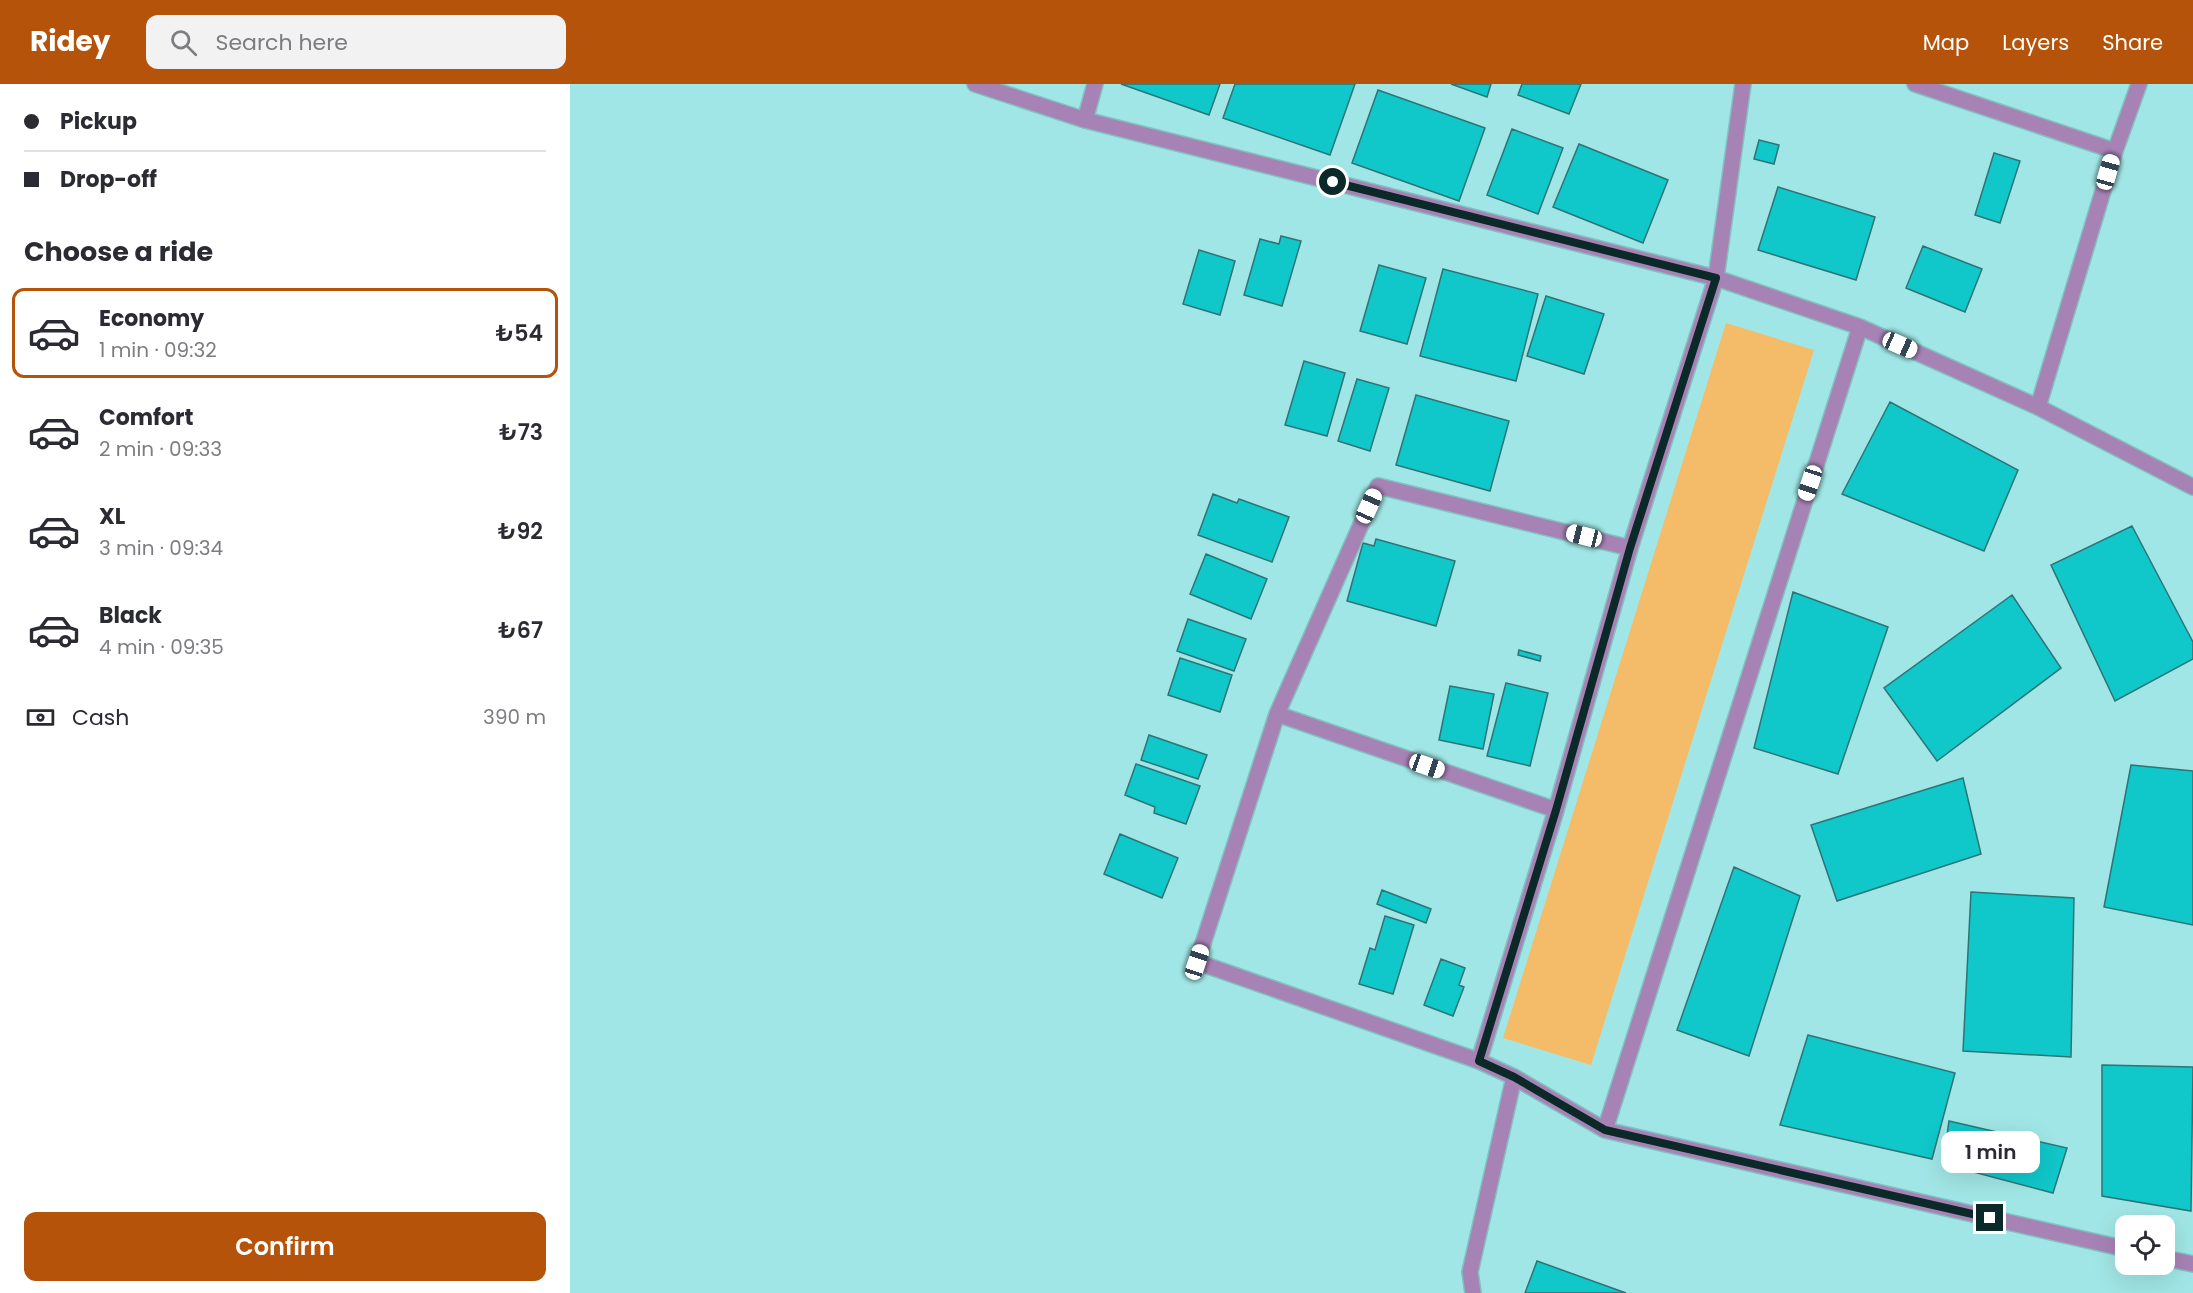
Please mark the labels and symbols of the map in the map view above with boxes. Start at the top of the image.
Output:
car [2094,152,2122,192]
route start [1319,168,1346,195]
car [1880,329,1920,361]
car [1796,463,1824,503]
car [1353,486,1385,526]
car [1564,523,1604,549]
car [1407,752,1447,780]
car [1183,942,1211,982]
callout: 1 min [1940,1131,2040,1173]
route end [1976,1204,2003,1231]

